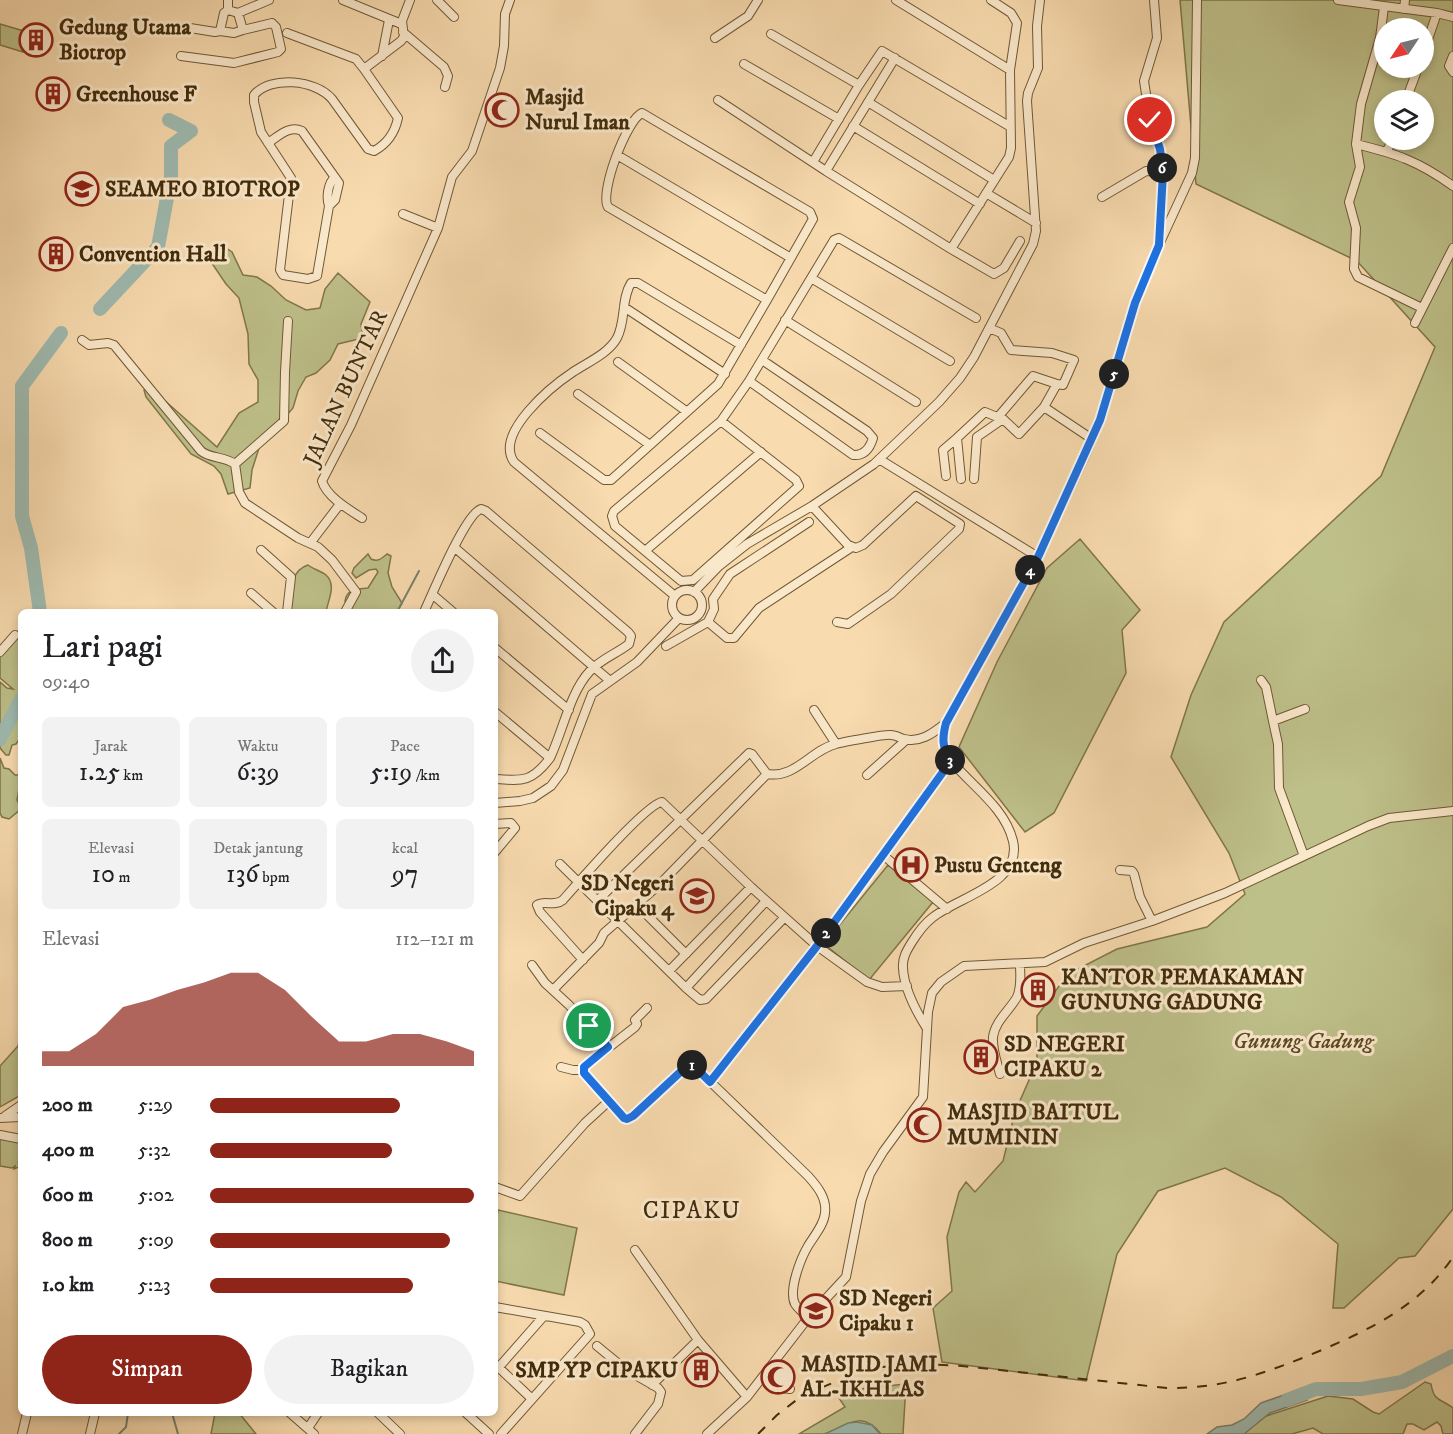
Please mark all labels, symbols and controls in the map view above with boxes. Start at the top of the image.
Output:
place label: Gedung Utama Biotrop [59,14,192,66]
north arrow [1374,18,1434,78]
map controls [1374,18,1434,150]
building icon: Gedung Utama Biotrop [18,22,54,58]
building icon: Greenhouse F [35,76,71,112]
place label: Greenhouse F [76,81,197,108]
place label: Masjid Nurul Iman [525,84,630,136]
button: layers [1374,90,1434,150]
mosque icon: Masjid Nurul Iman [484,92,520,128]
pin [1124,94,1175,145]
icon: check [1133,103,1166,136]
pin: 6 [1147,153,1177,183]
text: 6 [1158,158,1166,178]
school or university icon: SEAMEO BIOTROP [64,171,100,207]
place label: SEAMEO BIOTROP [105,176,300,203]
building icon: Convention Hall [38,236,74,272]
place label: Convention Hall [79,241,227,268]
street label: JALAN BUNTAR [297,305,394,472]
pin: 5 [1099,359,1129,389]
text: 5 [1110,364,1118,384]
pin: 4 [1015,555,1045,585]
text: 4 [1025,560,1035,580]
text: Lari pagi [42,627,163,668]
button: share [411,629,474,692]
text: 09:40 [42,670,90,695]
text: Jarak [94,736,128,756]
text: Waktu [237,736,279,756]
text: Pace [390,736,420,756]
pin: 3 [935,745,965,775]
text: 3 [947,750,953,770]
text: 1.25 [79,756,120,789]
text: 6:39 [237,756,280,789]
text: 5:19 [370,756,412,789]
text: km [120,765,143,785]
text: /km [412,765,440,785]
text: Elevasi [88,838,134,858]
text: Detak jantung [213,838,303,858]
text: kcal [392,838,418,858]
hospital icon: Pustu Genteng [893,847,929,883]
place label: Pustu Genteng [934,852,1063,879]
text: 10 [92,858,115,891]
text: 136 [226,858,259,891]
text: 97 [392,858,418,891]
text: m [115,867,130,887]
text: bpm [259,867,290,887]
place label: SD Negeri Cipaku 4 [581,870,675,922]
school or university icon: SD Negeri Cipaku 4 [679,878,715,914]
pin: 2 [811,918,841,948]
text: 2 [822,923,830,943]
text: Elevasi [42,927,100,952]
text: 112–121 m [395,927,474,952]
place label: KANTOR PEMAKAMAN GUNUNG GADUNG [1061,964,1304,1016]
building icon: KANTOR PEMAKAMAN GUNUNG GADUNG [1020,972,1056,1008]
pin [563,1000,614,1051]
icon: arrive [572,1009,605,1042]
park label: Gunung Gadung [1233,1028,1375,1055]
place label: SD NEGERI CIPAKU 2 [1004,1031,1125,1083]
building icon: SD NEGERI CIPAKU 2 [963,1039,999,1075]
pin: 1 [677,1050,707,1080]
text: 1 [689,1055,695,1075]
text: 200 m [42,1093,93,1118]
text: 5:29 [138,1093,173,1118]
place label: MASJID BAITUL MUMININ [947,1099,1118,1151]
mosque icon: MASJID BAITUL MUMININ [906,1107,942,1143]
text: 400 m [42,1138,94,1163]
text: 5:32 [138,1138,170,1163]
text: 600 m [42,1183,93,1208]
text: 5:02 [138,1183,174,1208]
district label: CIPAKU [643,1196,741,1226]
text: 800 m [42,1228,93,1253]
text: 5:09 [138,1228,174,1253]
text: 1.0 km [42,1273,94,1298]
text: 5:23 [138,1273,170,1298]
place label: SD Negeri Cipaku 1 [839,1285,932,1337]
school or university icon: SD Negeri Cipaku 1 [798,1293,834,1329]
button: Simpan [42,1335,252,1404]
button: Bagikan [264,1335,474,1404]
place label: MASJID JAMI AL-IKHLAS [800,1351,937,1403]
building icon: SMP YP CIPAKU [683,1352,719,1388]
place label: SMP YP CIPAKU [515,1357,678,1384]
mosque icon: MASJID JAMI AL-IKHLAS [760,1359,796,1395]

